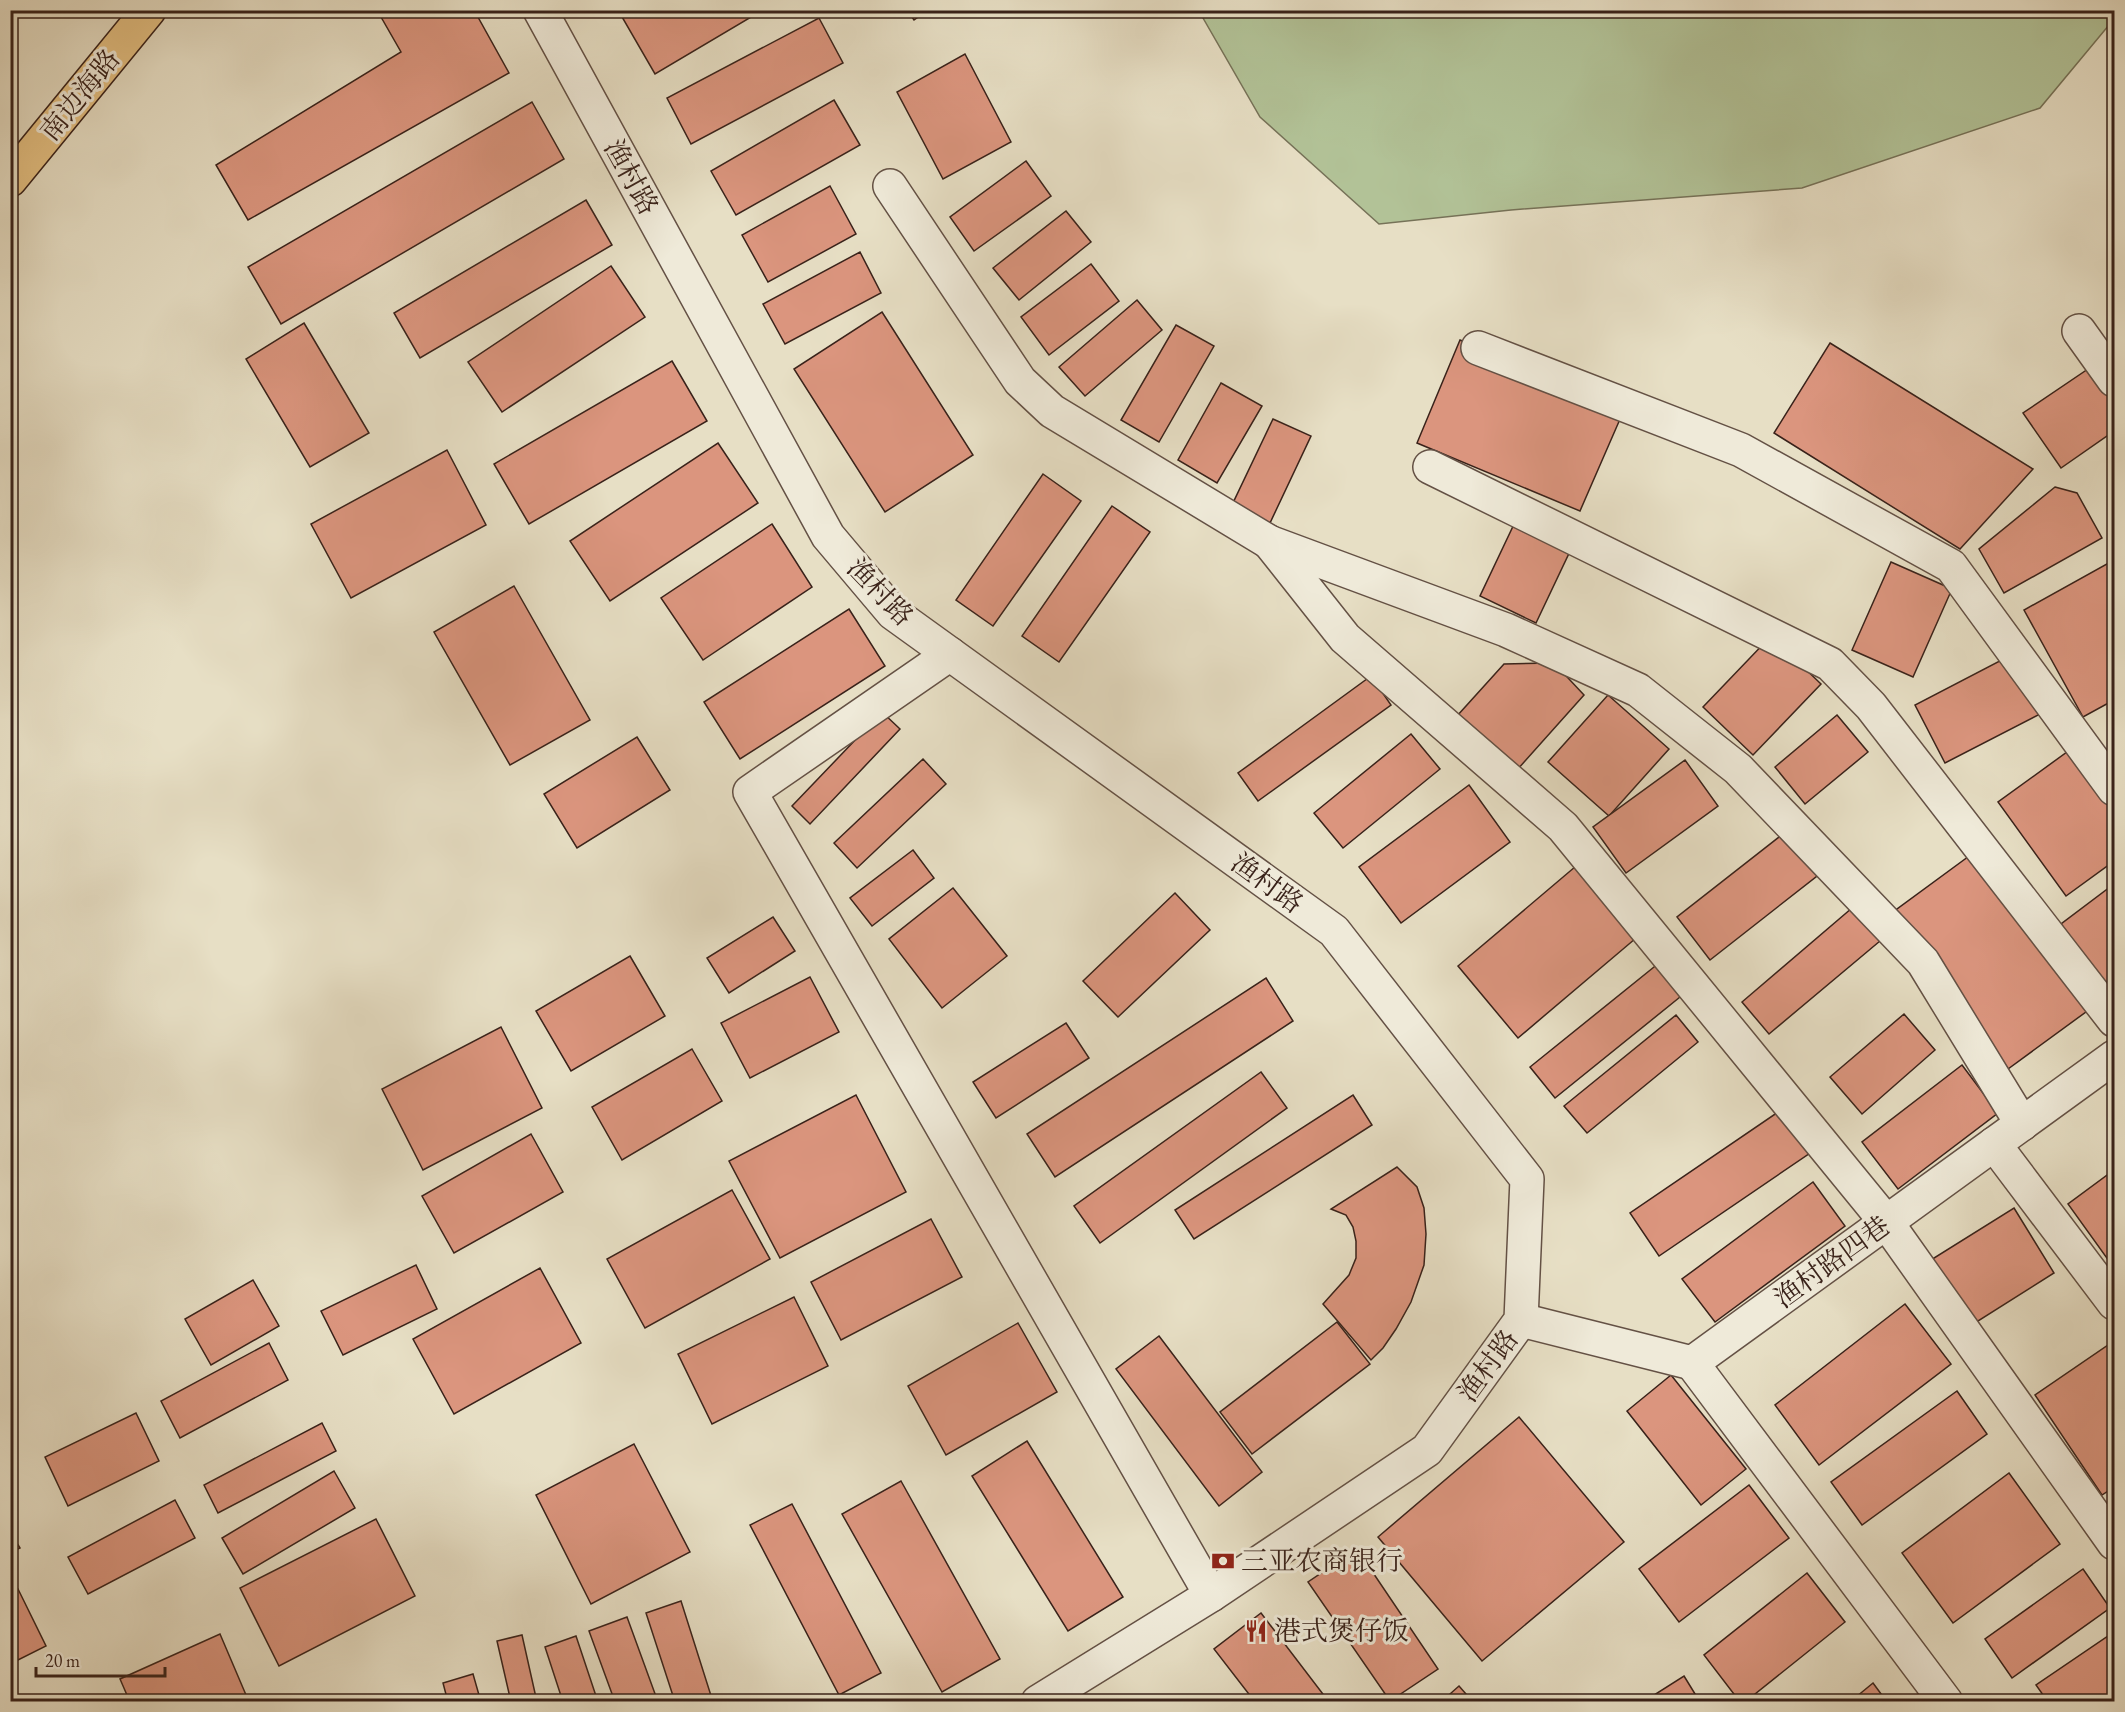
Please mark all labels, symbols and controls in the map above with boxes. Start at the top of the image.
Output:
street label: 南边海路 [32,42,127,148]
street label: 渔村路 [596,133,666,221]
street label: 渔村路 [840,550,921,633]
street label: 渔村路 [1224,845,1310,921]
street label: 渔村路四巷 [1767,1208,1897,1315]
street label: 渔村路 [1450,1323,1526,1409]
place label: 三亚农商银行 [1241,1543,1403,1578]
bank icon: 三亚农商银行 [1210,1548,1236,1574]
place label: 港式煲仔饭 [1274,1613,1409,1648]
restaurant icon: 港式煲仔饭 [1243,1618,1269,1644]
scale bar [36,1640,165,1678]
text: 20 m [45,1649,80,1672]

